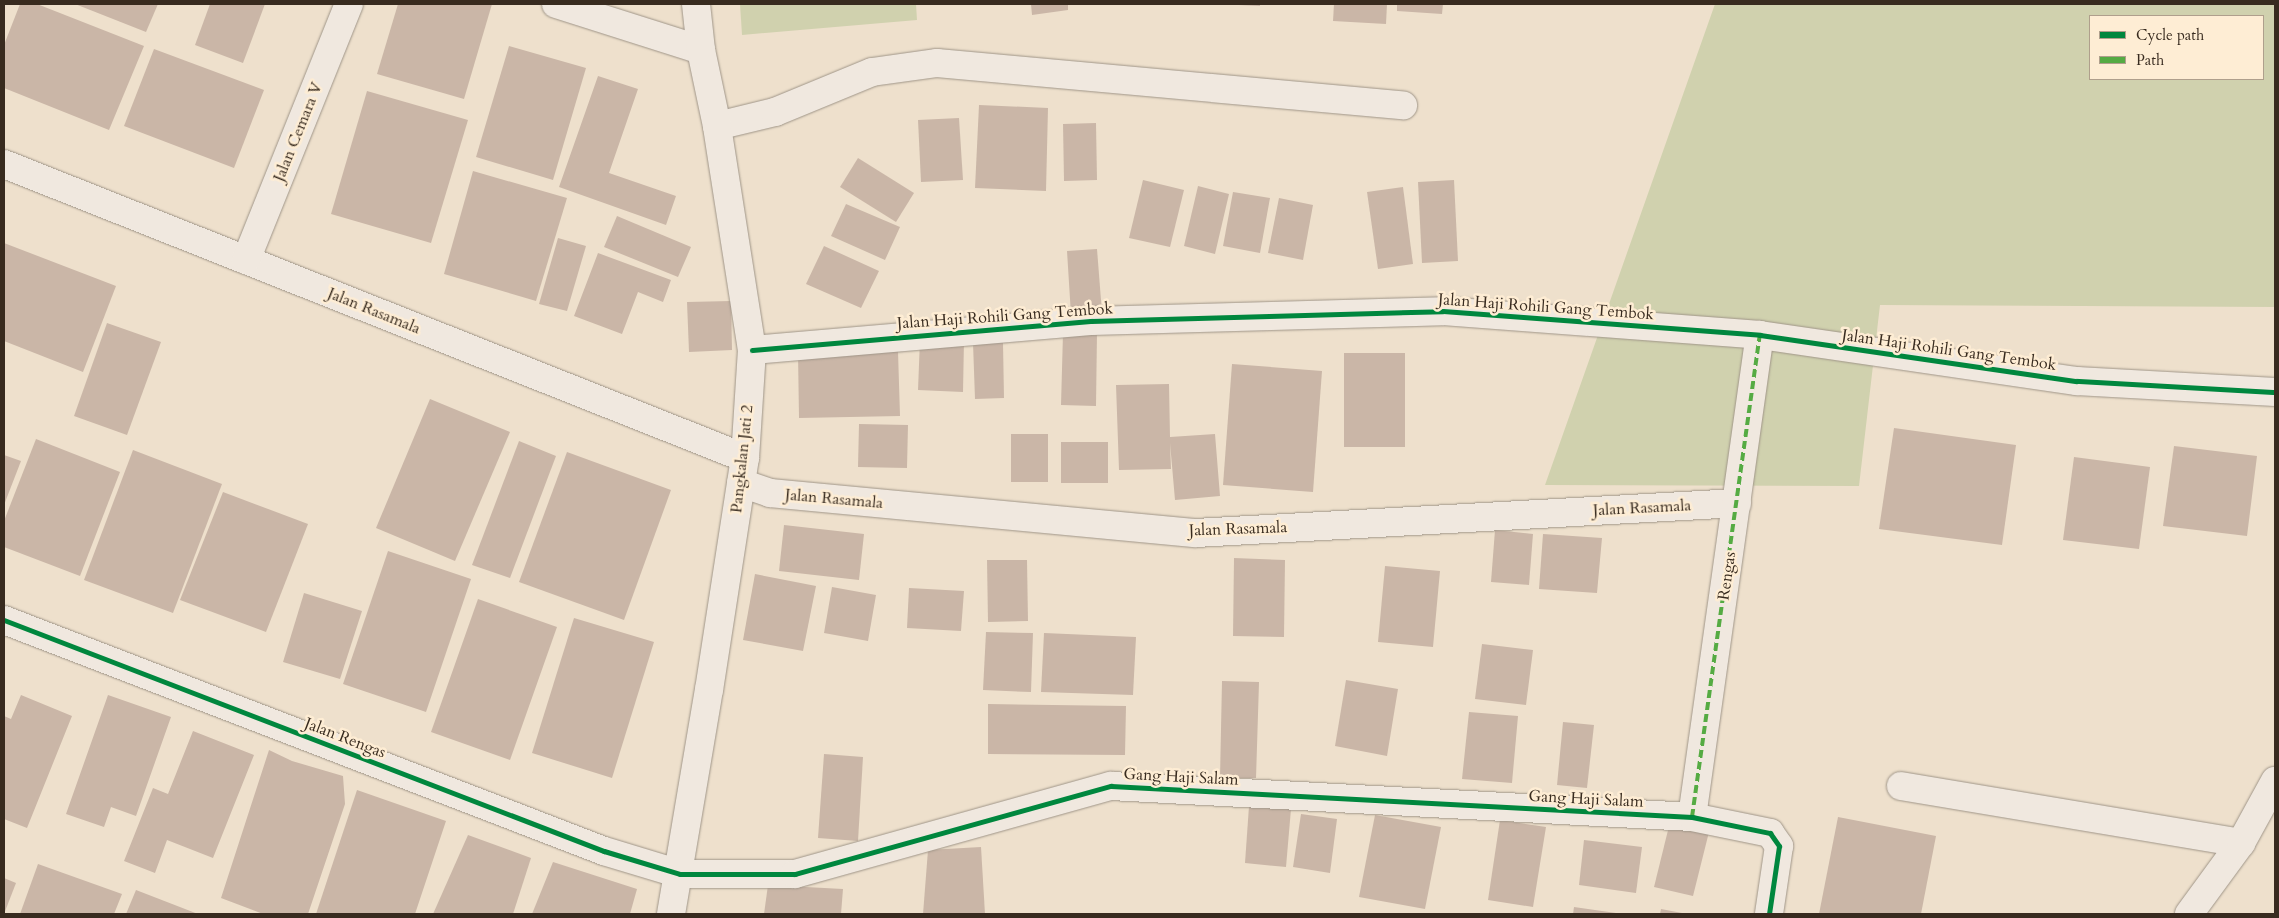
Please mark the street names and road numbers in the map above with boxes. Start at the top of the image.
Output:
street label: Jalan Cemara V [269,80,327,184]
street label: Jalan Rasamala [325,284,423,338]
street label: Jalan Haji Rohili Gang Tembok [1437,290,1655,324]
street label: Jalan Haji Rohili Gang Tembok [896,299,1114,333]
street label: Jalan Haji Rohili Gang Tembok [1840,325,2058,375]
street label: Pangkalan Jati 2 [727,404,757,514]
street label: Jalan Rasamala [784,485,884,513]
street label: Jalan Rasamala [1592,496,1692,520]
street label: Jalan Rasamala [1188,518,1288,540]
street label: Rengas [1714,551,1740,601]
street label: Jalan Rengas [302,714,388,762]
street label: Gang Haji Salam [1123,764,1239,790]
street label: Gang Haji Salam [1528,786,1644,812]

